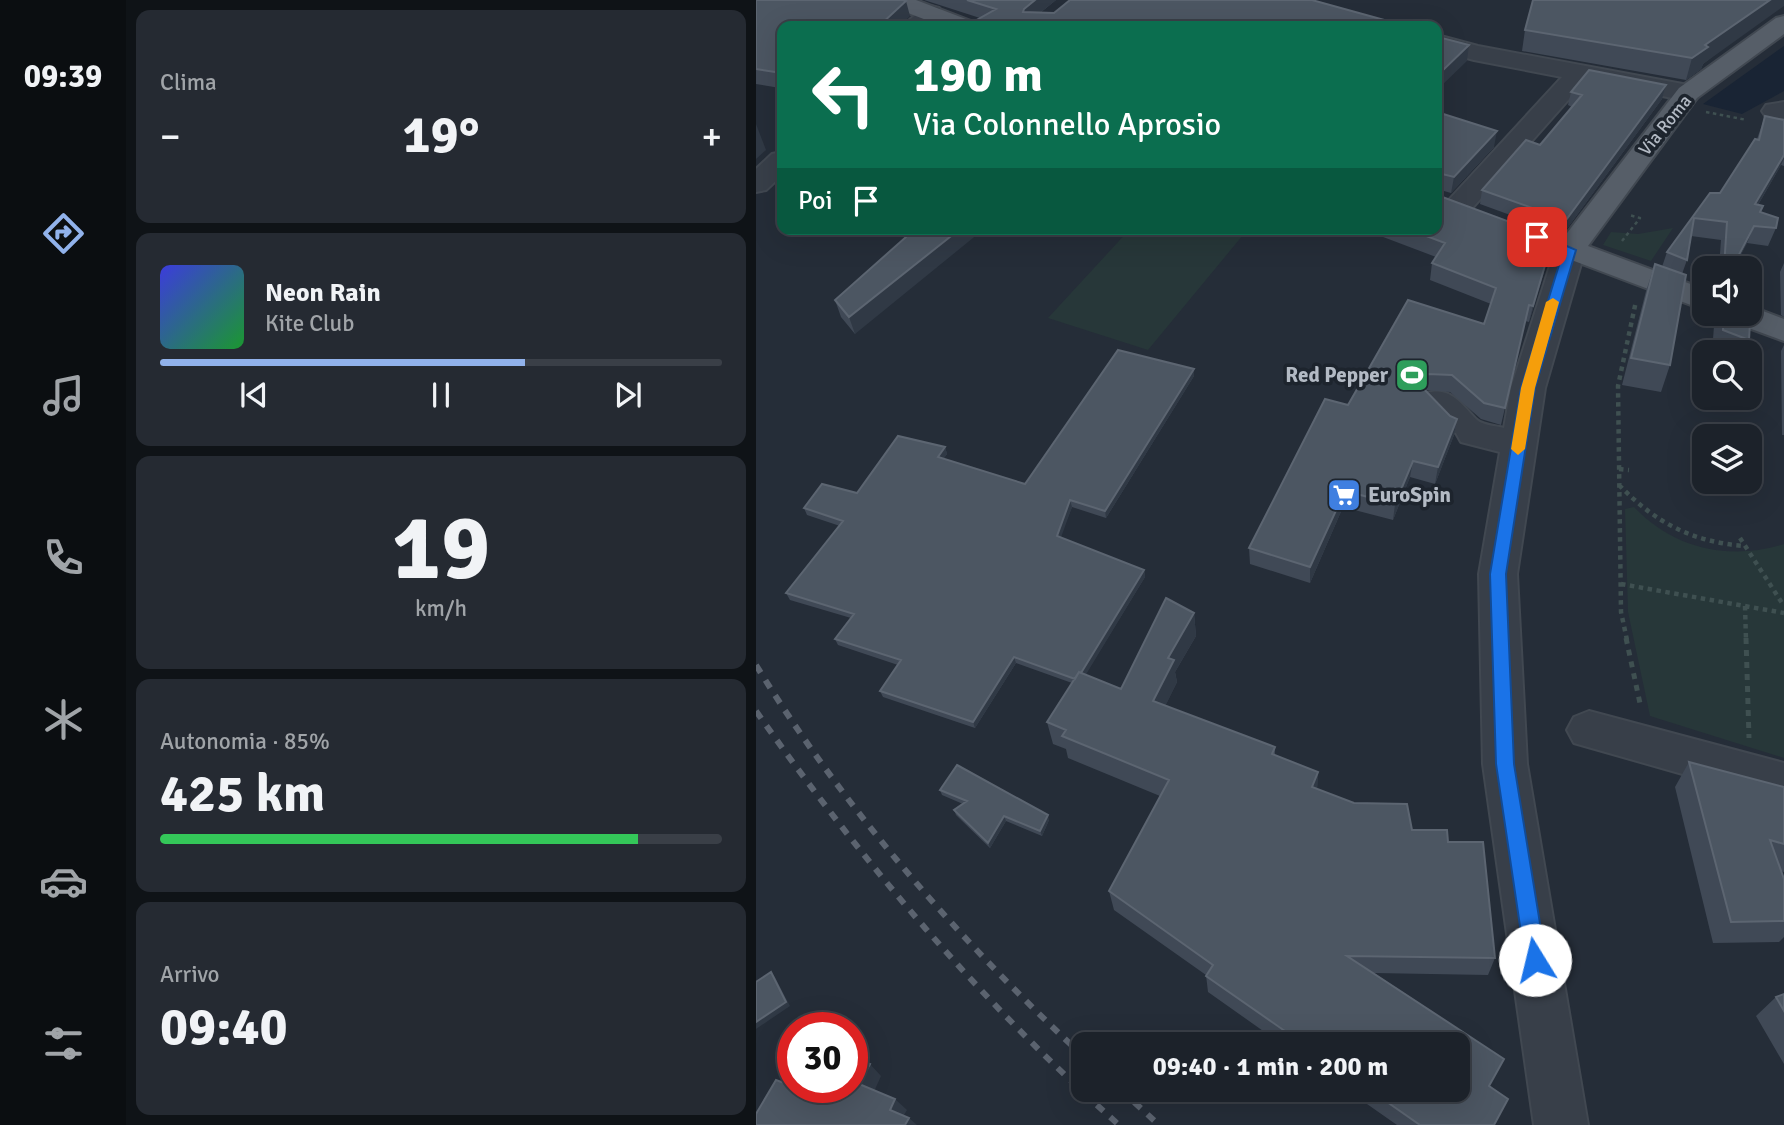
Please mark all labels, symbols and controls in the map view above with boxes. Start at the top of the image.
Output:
text: 190 m [913,45,1043,105]
icon: left [798,49,889,140]
text: 09:39 [24,57,102,96]
text: Clima [160,68,217,97]
street label: Via Roma [1634,90,1696,160]
text: 19° [403,103,479,167]
text: Via Colonnello Aprosio [913,105,1221,144]
text: − [160,113,181,160]
text: + [701,113,722,160]
icon: arrive [847,182,885,220]
text: Poi [798,185,833,217]
pin [1507,207,1567,267]
icon: directions [39,209,88,258]
icon: arrive [1518,218,1556,256]
map controls [1692,256,1762,494]
button: sound [1692,256,1762,326]
text: Neon Rain [265,277,381,309]
text: Kite Club [265,309,354,338]
button: search [1692,340,1762,410]
sports icon: Red Pepper [1393,356,1431,394]
place label: Red Pepper [1285,362,1389,388]
icon: music [39,371,88,420]
icon: previous [235,376,273,414]
icon: pause [422,376,460,414]
icon: next [609,376,647,414]
button: layers [1692,424,1762,494]
supermarket icon: EuroSpin [1325,476,1363,514]
place label: EuroSpin [1368,482,1451,508]
text: 19 [392,492,490,605]
icon: phone [39,533,88,582]
text: km/h [415,594,467,623]
icon: climate [39,695,88,744]
text: Autonomia · 85% [160,727,330,756]
text: 425 km [160,762,325,826]
icon: car [39,857,88,906]
position arrow [1498,923,1572,997]
text: Arrivo [160,960,220,989]
text: 09:40 [160,995,288,1059]
speed limit sign: 30 [777,1012,868,1103]
icon: filters [39,1019,88,1068]
text: 09:40 · 1 min · 200 m [1153,1051,1388,1083]

